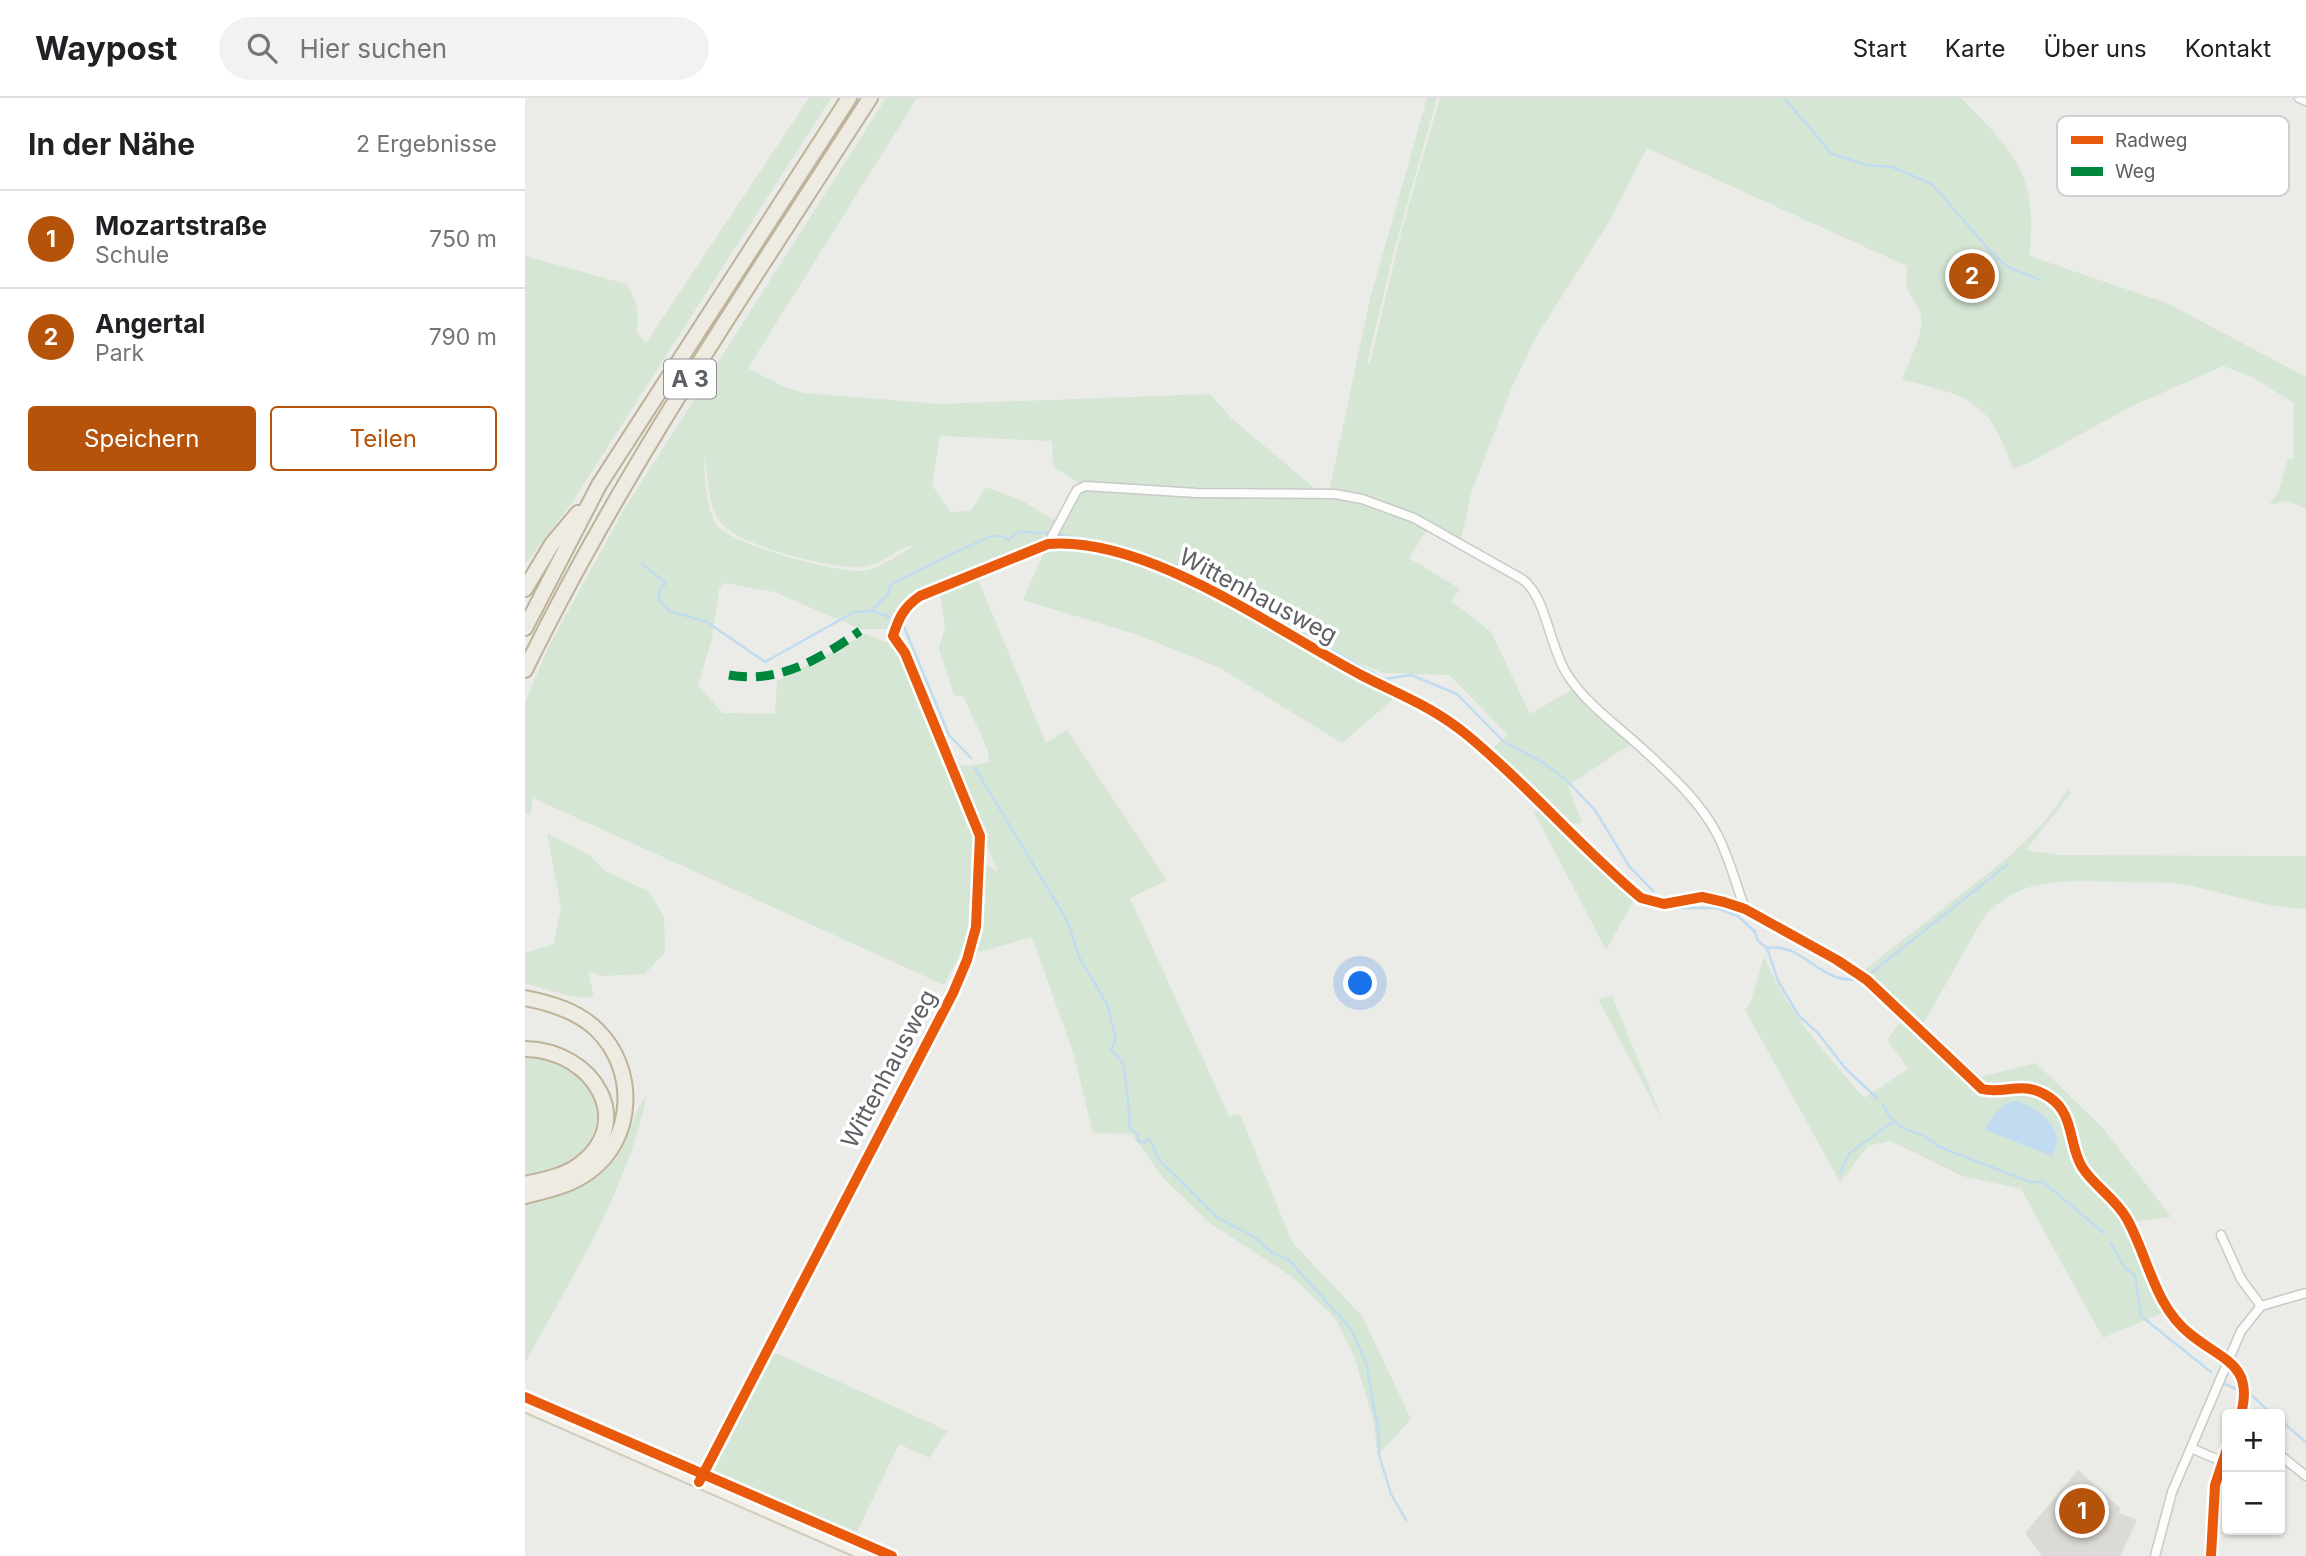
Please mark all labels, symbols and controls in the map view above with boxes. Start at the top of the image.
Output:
search box [219,17,709,80]
text: Waypost [35,28,177,68]
icon: search [243,29,281,67]
text: Hier suchen [299,33,447,64]
text: Start [1853,34,1907,63]
text: Karte [1945,34,2005,63]
text: Über uns [2043,34,2147,63]
text: Kontakt [2185,34,2271,63]
legend [2057,116,2289,196]
text: In der Nähe [28,126,195,162]
text: Radweg [2115,129,2187,152]
text: 2 Ergebnisse [356,130,497,158]
text: Weg [2115,160,2156,183]
text: Mozartstraße [95,210,267,241]
text: 1 [46,225,56,253]
text: 750 m [429,225,497,253]
text: Schule [95,241,169,269]
pin: 2 [1949,250,1995,302]
text: Angertal [95,308,205,339]
text: 2 [44,323,58,351]
text: 790 m [429,323,497,351]
text: Park [95,339,144,367]
road number: A 3 [664,360,716,398]
button: Speichern [28,406,256,471]
button: Teilen [270,406,497,471]
street label: Wittenhausweg [1174,542,1342,649]
your location [1343,966,1377,1000]
street label: Wittenhausweg [835,985,942,1153]
map controls [2222,1409,2285,1535]
button: + [2222,1409,2285,1472]
button: − [2222,1472,2285,1535]
pin: 1 [2059,1485,2105,1537]

